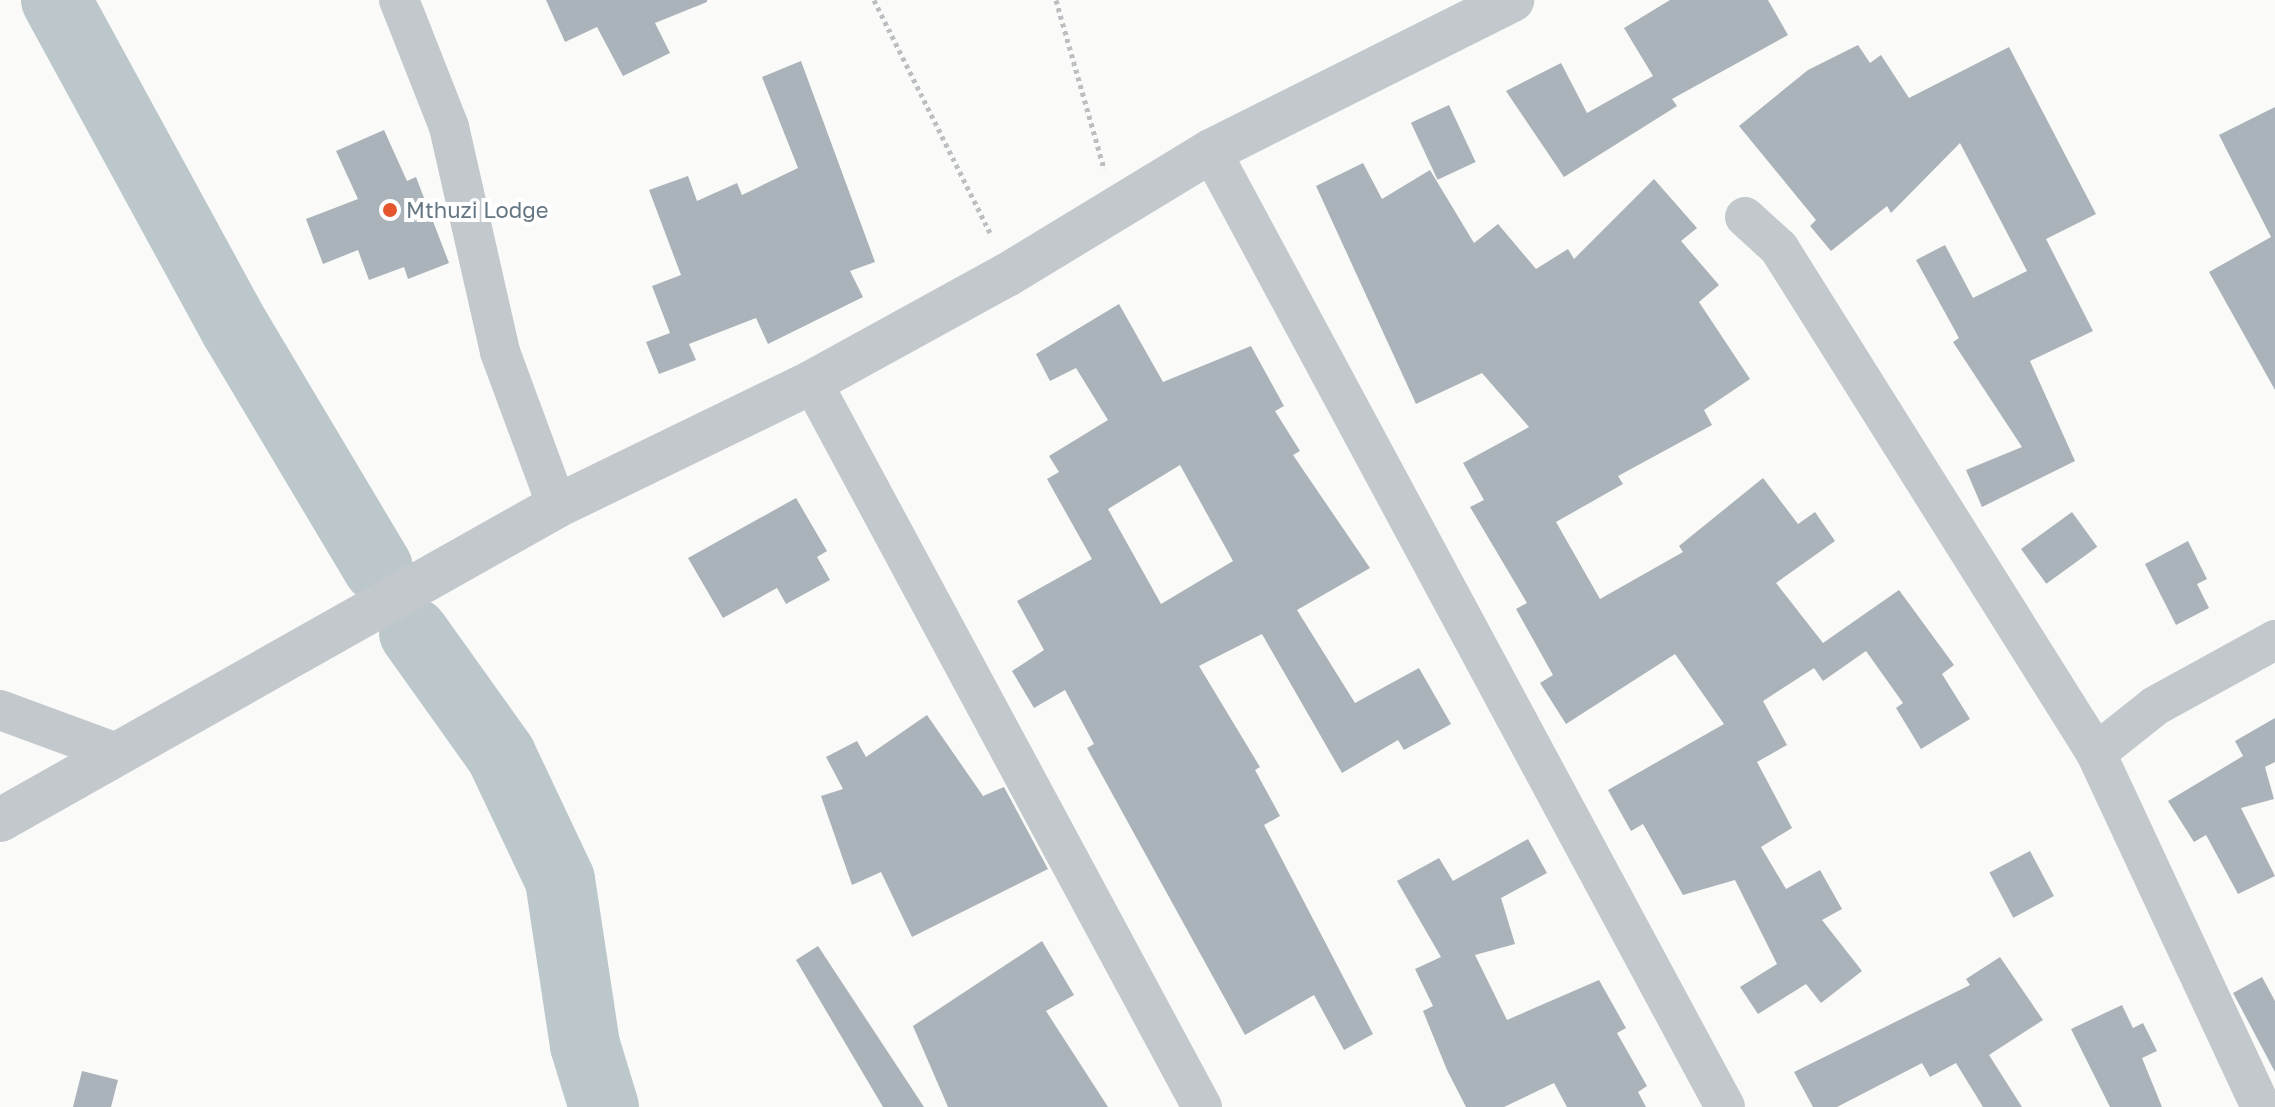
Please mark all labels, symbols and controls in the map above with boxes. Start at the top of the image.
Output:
place label: Mthuzi Lodge [406,197,549,223]
marker: Mthuzi Lodge [381,201,399,219]

